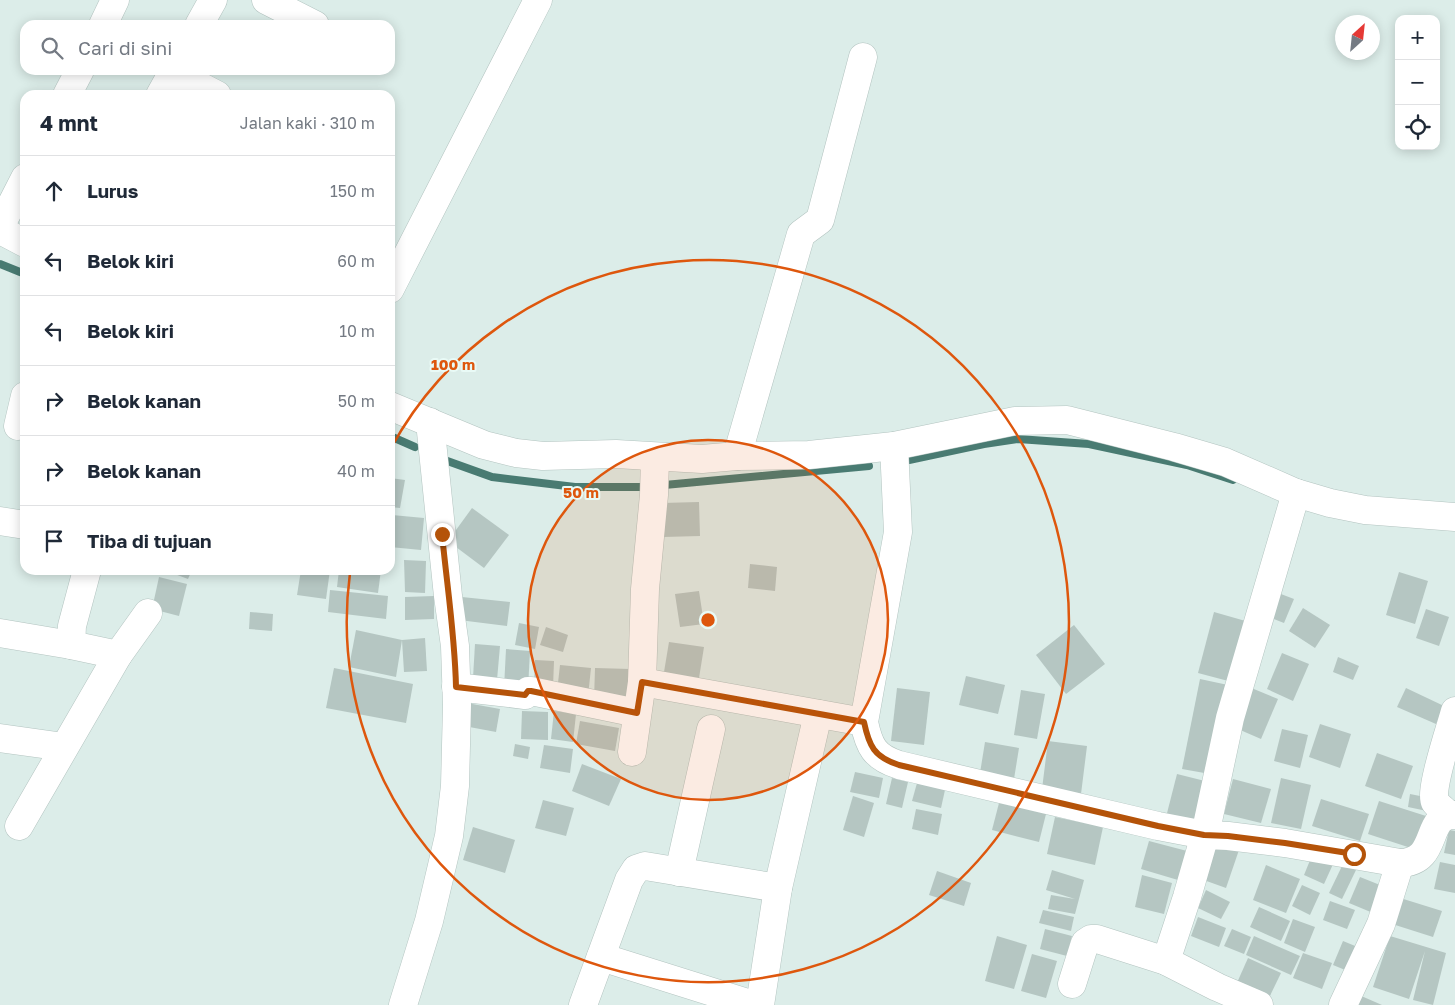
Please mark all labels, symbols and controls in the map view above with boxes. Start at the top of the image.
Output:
north arrow [1335,15,1380,60]
map controls [1395,15,1440,150]
button: + [1395,15,1440,60]
search box [20,20,395,75]
icon: search [38,34,66,62]
text: Cari di sini [78,36,172,59]
button: − [1395,60,1440,105]
button: locate [1395,105,1440,150]
text: 4 mnt [40,110,98,136]
text: Jalan kaki · 310 m [240,113,375,133]
icon: ahead [40,177,68,205]
text: Lurus [87,179,138,202]
text: 150 m [330,181,375,201]
icon: left [40,247,68,275]
text: Belok kiri [87,249,174,272]
text: 60 m [337,251,375,271]
icon: left [40,317,68,345]
text: Belok kiri [87,319,174,342]
text: 10 m [339,321,375,341]
text: 100 m [431,355,475,373]
icon: right [40,387,68,415]
text: Belok kanan [87,389,201,412]
text: 50 m [338,391,375,411]
icon: right [40,457,68,485]
text: Belok kanan [87,459,201,482]
text: 40 m [337,461,375,481]
text: 50 m [563,483,599,501]
route end [431,523,454,546]
icon: arrive [40,527,68,555]
text: Tiba di tujuan [87,529,212,552]
centre of rings [699,611,717,629]
route start [1343,843,1366,866]

